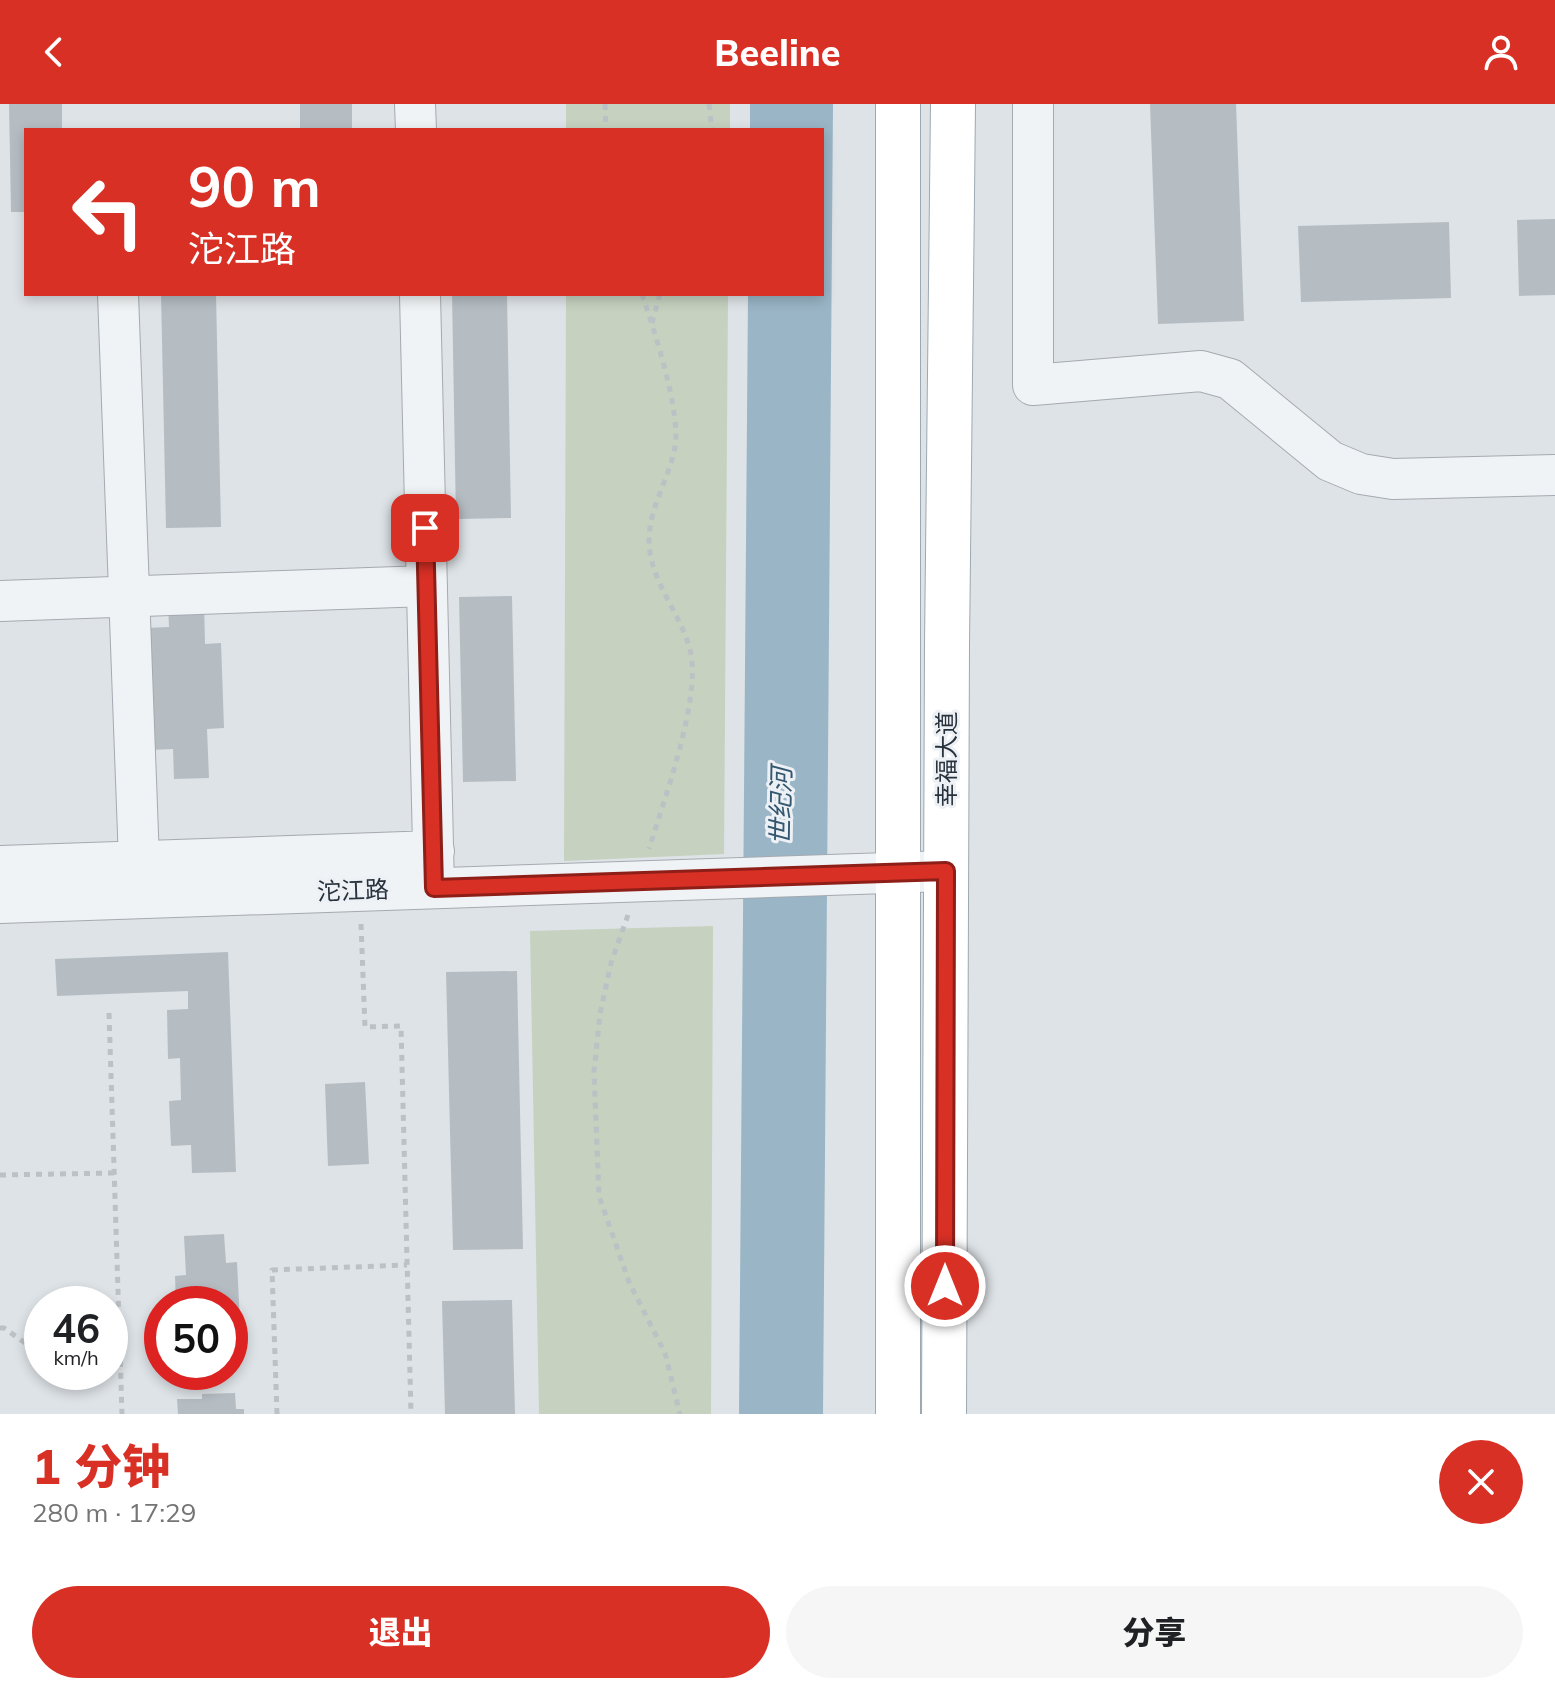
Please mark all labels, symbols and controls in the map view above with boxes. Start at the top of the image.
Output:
icon: back [32,30,76,74]
text: Beeline [714,30,841,75]
icon: person [1479,30,1523,74]
text: 90 m [188,151,321,221]
icon: left [56,160,160,264]
text: 沱江路 [188,226,296,271]
pin [391,494,459,562]
icon: arrive [403,506,447,550]
street label: 幸福大道 [931,711,961,807]
water label: 世纪河 [763,762,798,845]
street label: 沱江路 [316,874,389,906]
position arrow [903,1244,987,1328]
speed limit sign: 50 [144,1286,248,1390]
text: 46 [52,1303,100,1353]
text: km/h [53,1345,99,1370]
text: 1 分钟 [32,1436,170,1496]
button: close [1439,1440,1523,1524]
text: 280 m · 17:29 [32,1496,196,1529]
button: 退出 [32,1586,770,1678]
button: 分享 [786,1586,1523,1678]

